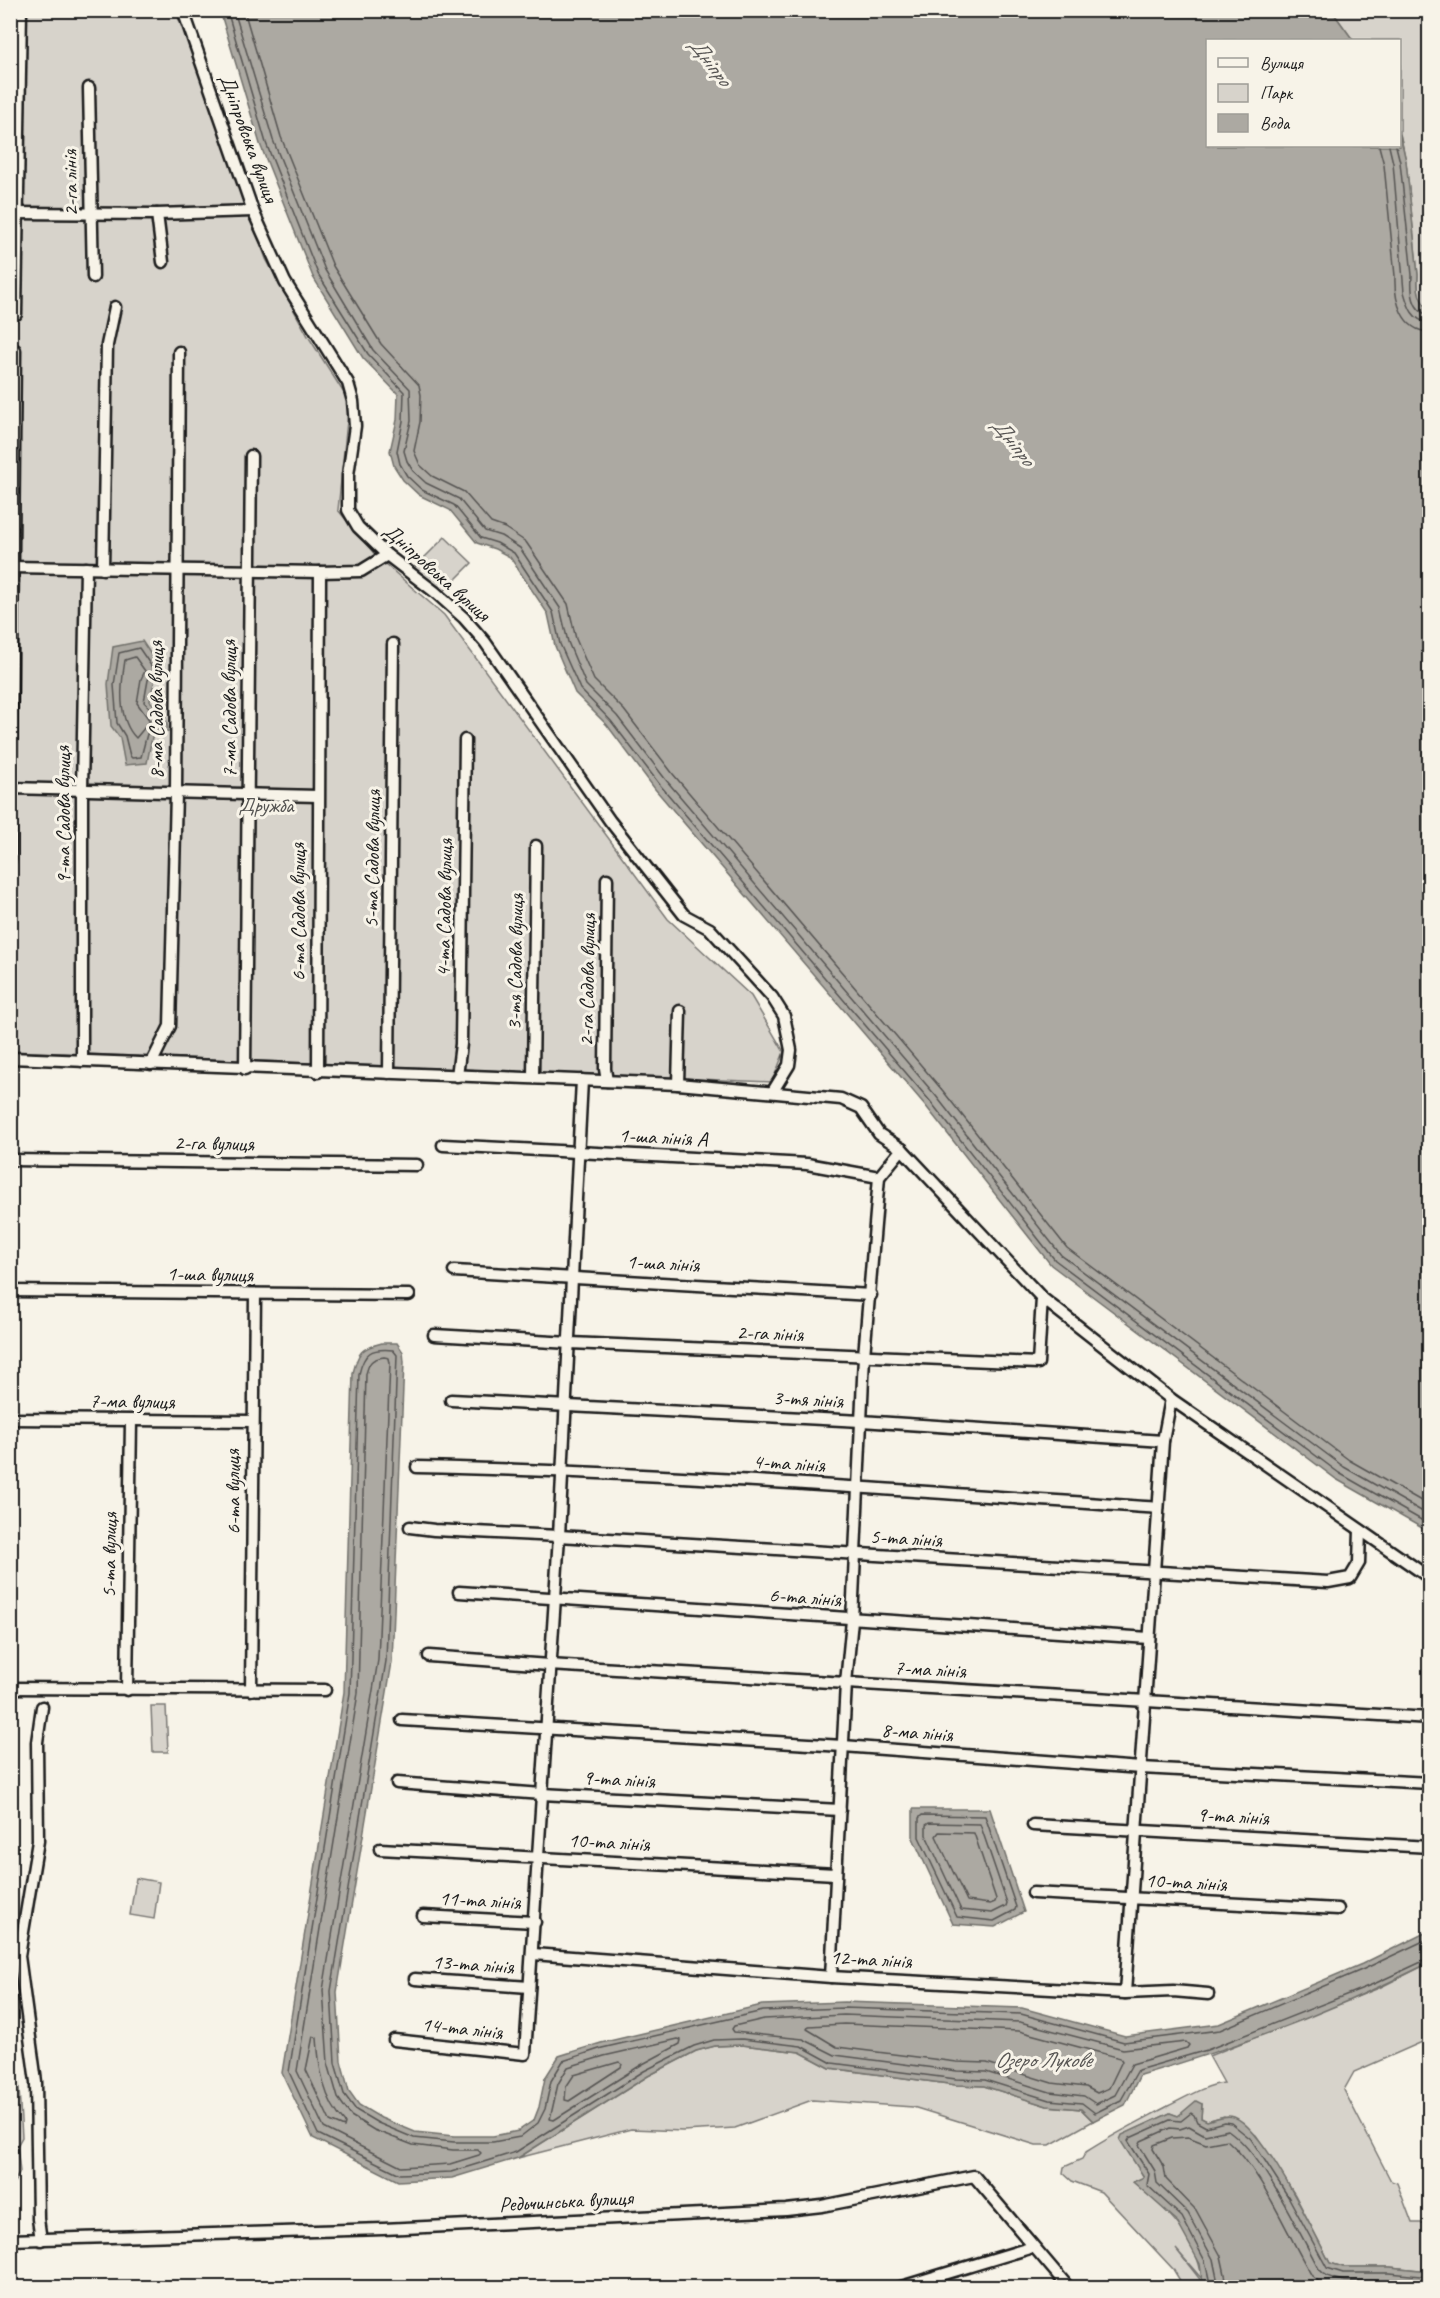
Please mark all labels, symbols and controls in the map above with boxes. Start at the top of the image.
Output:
water label: Дніпро [682,31,740,94]
legend [1206,39,1401,147]
text: Вулиця [1260,52,1304,74]
street label: Дніпровська вулиця [214,70,285,207]
text: Парк [1260,82,1294,104]
text: Вода [1260,112,1291,134]
street label: 2-га лінія [56,148,84,217]
water label: Дніпро [985,411,1043,474]
street label: Дніпровська вулиця [378,517,497,628]
street label: 7-ма Садова вулиця [216,639,242,778]
street label: 8-ма Садова вулиця [143,640,169,779]
street label: 9-та Садова вулиця [50,744,76,884]
street label: 5-та Садова вулиця [358,788,386,928]
park label: Дружба [239,792,295,818]
street label: 4-та Садова вулиця [430,837,458,977]
street label: 6-та Садова вулиця [285,841,311,981]
street label: 3-тя Садова вулиця [501,892,529,1031]
street label: 2-га Садова вулиця [573,912,601,1047]
street label: 1-ша лінія А [618,1122,710,1152]
street label: 2-га вулиця [174,1129,256,1157]
street label: 1-ша лінія [626,1248,702,1278]
street label: 1-ша вулиця [166,1260,255,1288]
street label: 2-га лінія [736,1319,805,1347]
street label: 3-тя лінія [772,1384,845,1414]
street label: 7-ма вулиця [89,1387,176,1415]
street label: 6-та вулиця [220,1448,246,1535]
street label: 4-та лінія [752,1448,827,1478]
street label: 5-та вулиця [95,1511,123,1598]
street label: 5-та лінія [869,1523,944,1553]
street label: 6-та лінія [768,1582,843,1613]
street label: 7-ма лінія [893,1654,968,1684]
street label: 8-ма лінія [880,1717,955,1748]
street label: 9-та лінія [582,1764,657,1794]
street label: 9-та лінія [1196,1801,1271,1831]
street label: 10-та лінія [568,1827,652,1857]
street label: 10-та лінія [1145,1867,1229,1897]
street label: 11-та лінія [439,1885,523,1915]
street label: 12-та лінія [830,1944,914,1974]
street label: 13-та лінія [431,1948,516,1980]
street label: 14-та лінія [420,2011,505,2045]
water label: Озеро Лукове [995,2046,1095,2074]
street label: Редьчинська вулиця [499,2184,635,2217]

